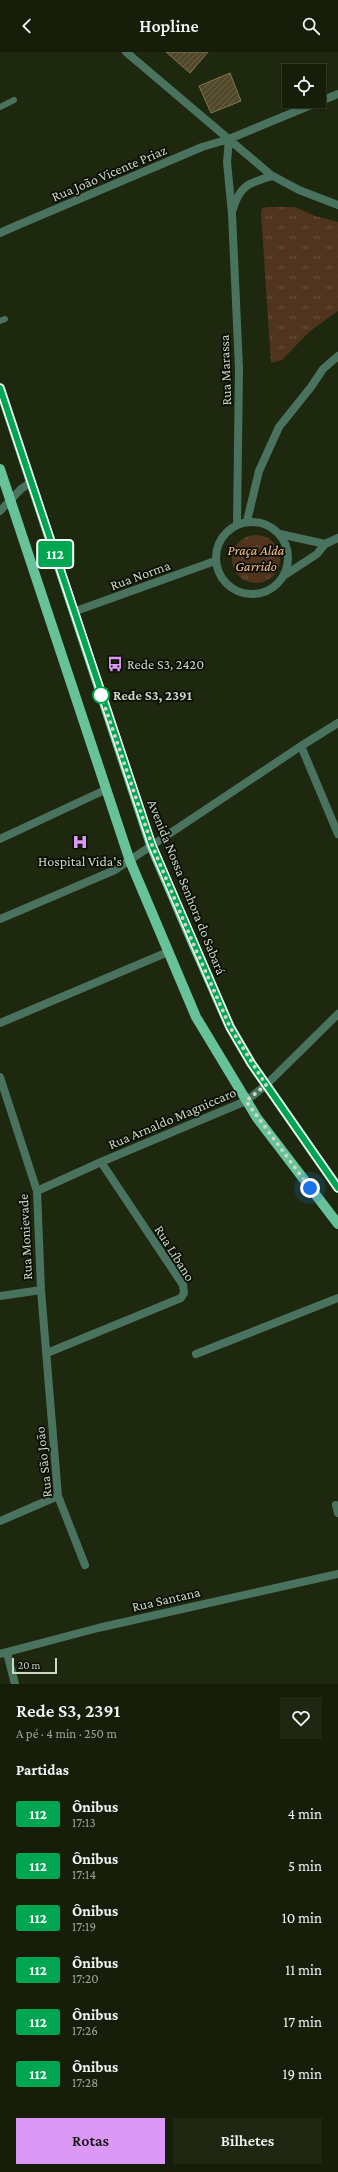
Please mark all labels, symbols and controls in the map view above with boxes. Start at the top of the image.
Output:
icon: back [16,15,38,37]
icon: search [300,15,322,37]
text: Hopline [139,16,199,36]
map controls [282,64,326,108]
button: locate [282,64,326,108]
street label: Rua João Vicente Priaz [49,141,169,204]
street label: Rua Marassa [216,334,234,406]
line badge: 112 [32,541,78,567]
park label: Praça Alda Garrido [228,542,285,574]
text: 112 [46,546,64,562]
street label: Rua Norma [108,557,173,593]
bus stop icon: Rede S3, 2420 [106,655,124,673]
place label: Rede S3, 2420 [127,656,204,672]
marker: Rede S3, 2391 [92,686,110,704]
place label: Rede S3, 2391 [113,687,192,704]
street label: Avenida Nossa Senhora do Sabará [145,797,230,977]
hospital icon: Hospital Vida's [71,833,89,851]
place label: Hospital Vida's [38,853,122,869]
street label: Rua Arnaldo Magniccaro [106,1084,238,1152]
your location [300,1178,320,1198]
street label: Rua Monievade [15,1193,35,1281]
street label: Rua Líbano [152,1222,198,1284]
street label: Rua São João [31,1426,55,1498]
street label: Rua Santana [130,1583,202,1615]
scale bar [12,1656,57,1675]
text: 20 m [18,1659,40,1671]
button: heart [280,1697,322,1739]
text: Rede S3, 2391 [16,1700,120,1721]
text: A pé · 4 min · 250 m [16,1726,117,1741]
text: Partidas [16,1762,69,1778]
text: Ônibus [72,1799,118,1815]
text: 112 [29,1806,47,1822]
text: 4 min [287,1806,322,1822]
text: 17:13 [72,1815,96,1830]
text: Ônibus [72,1851,118,1867]
text: 112 [29,1858,47,1874]
text: 5 min [288,1858,322,1874]
text: 17:14 [72,1867,96,1882]
text: Ônibus [72,1903,118,1919]
text: 112 [29,1910,47,1926]
text: 10 min [282,1910,322,1926]
text: 17:19 [72,1919,96,1934]
text: Ônibus [72,1955,118,1971]
text: 112 [29,1962,47,1978]
text: 11 min [285,1962,322,1978]
text: 17:20 [72,1971,99,1986]
text: Ônibus [72,2007,118,2023]
text: 112 [29,2014,47,2030]
text: 17 min [283,2014,322,2030]
text: 17:26 [72,2023,98,2038]
text: Ônibus [72,2059,118,2075]
text: 112 [29,2066,47,2082]
text: 19 min [283,2066,322,2082]
text: 17:28 [72,2075,98,2090]
button: Rotas [16,2118,165,2164]
button: Bilhetes [173,2118,322,2164]

